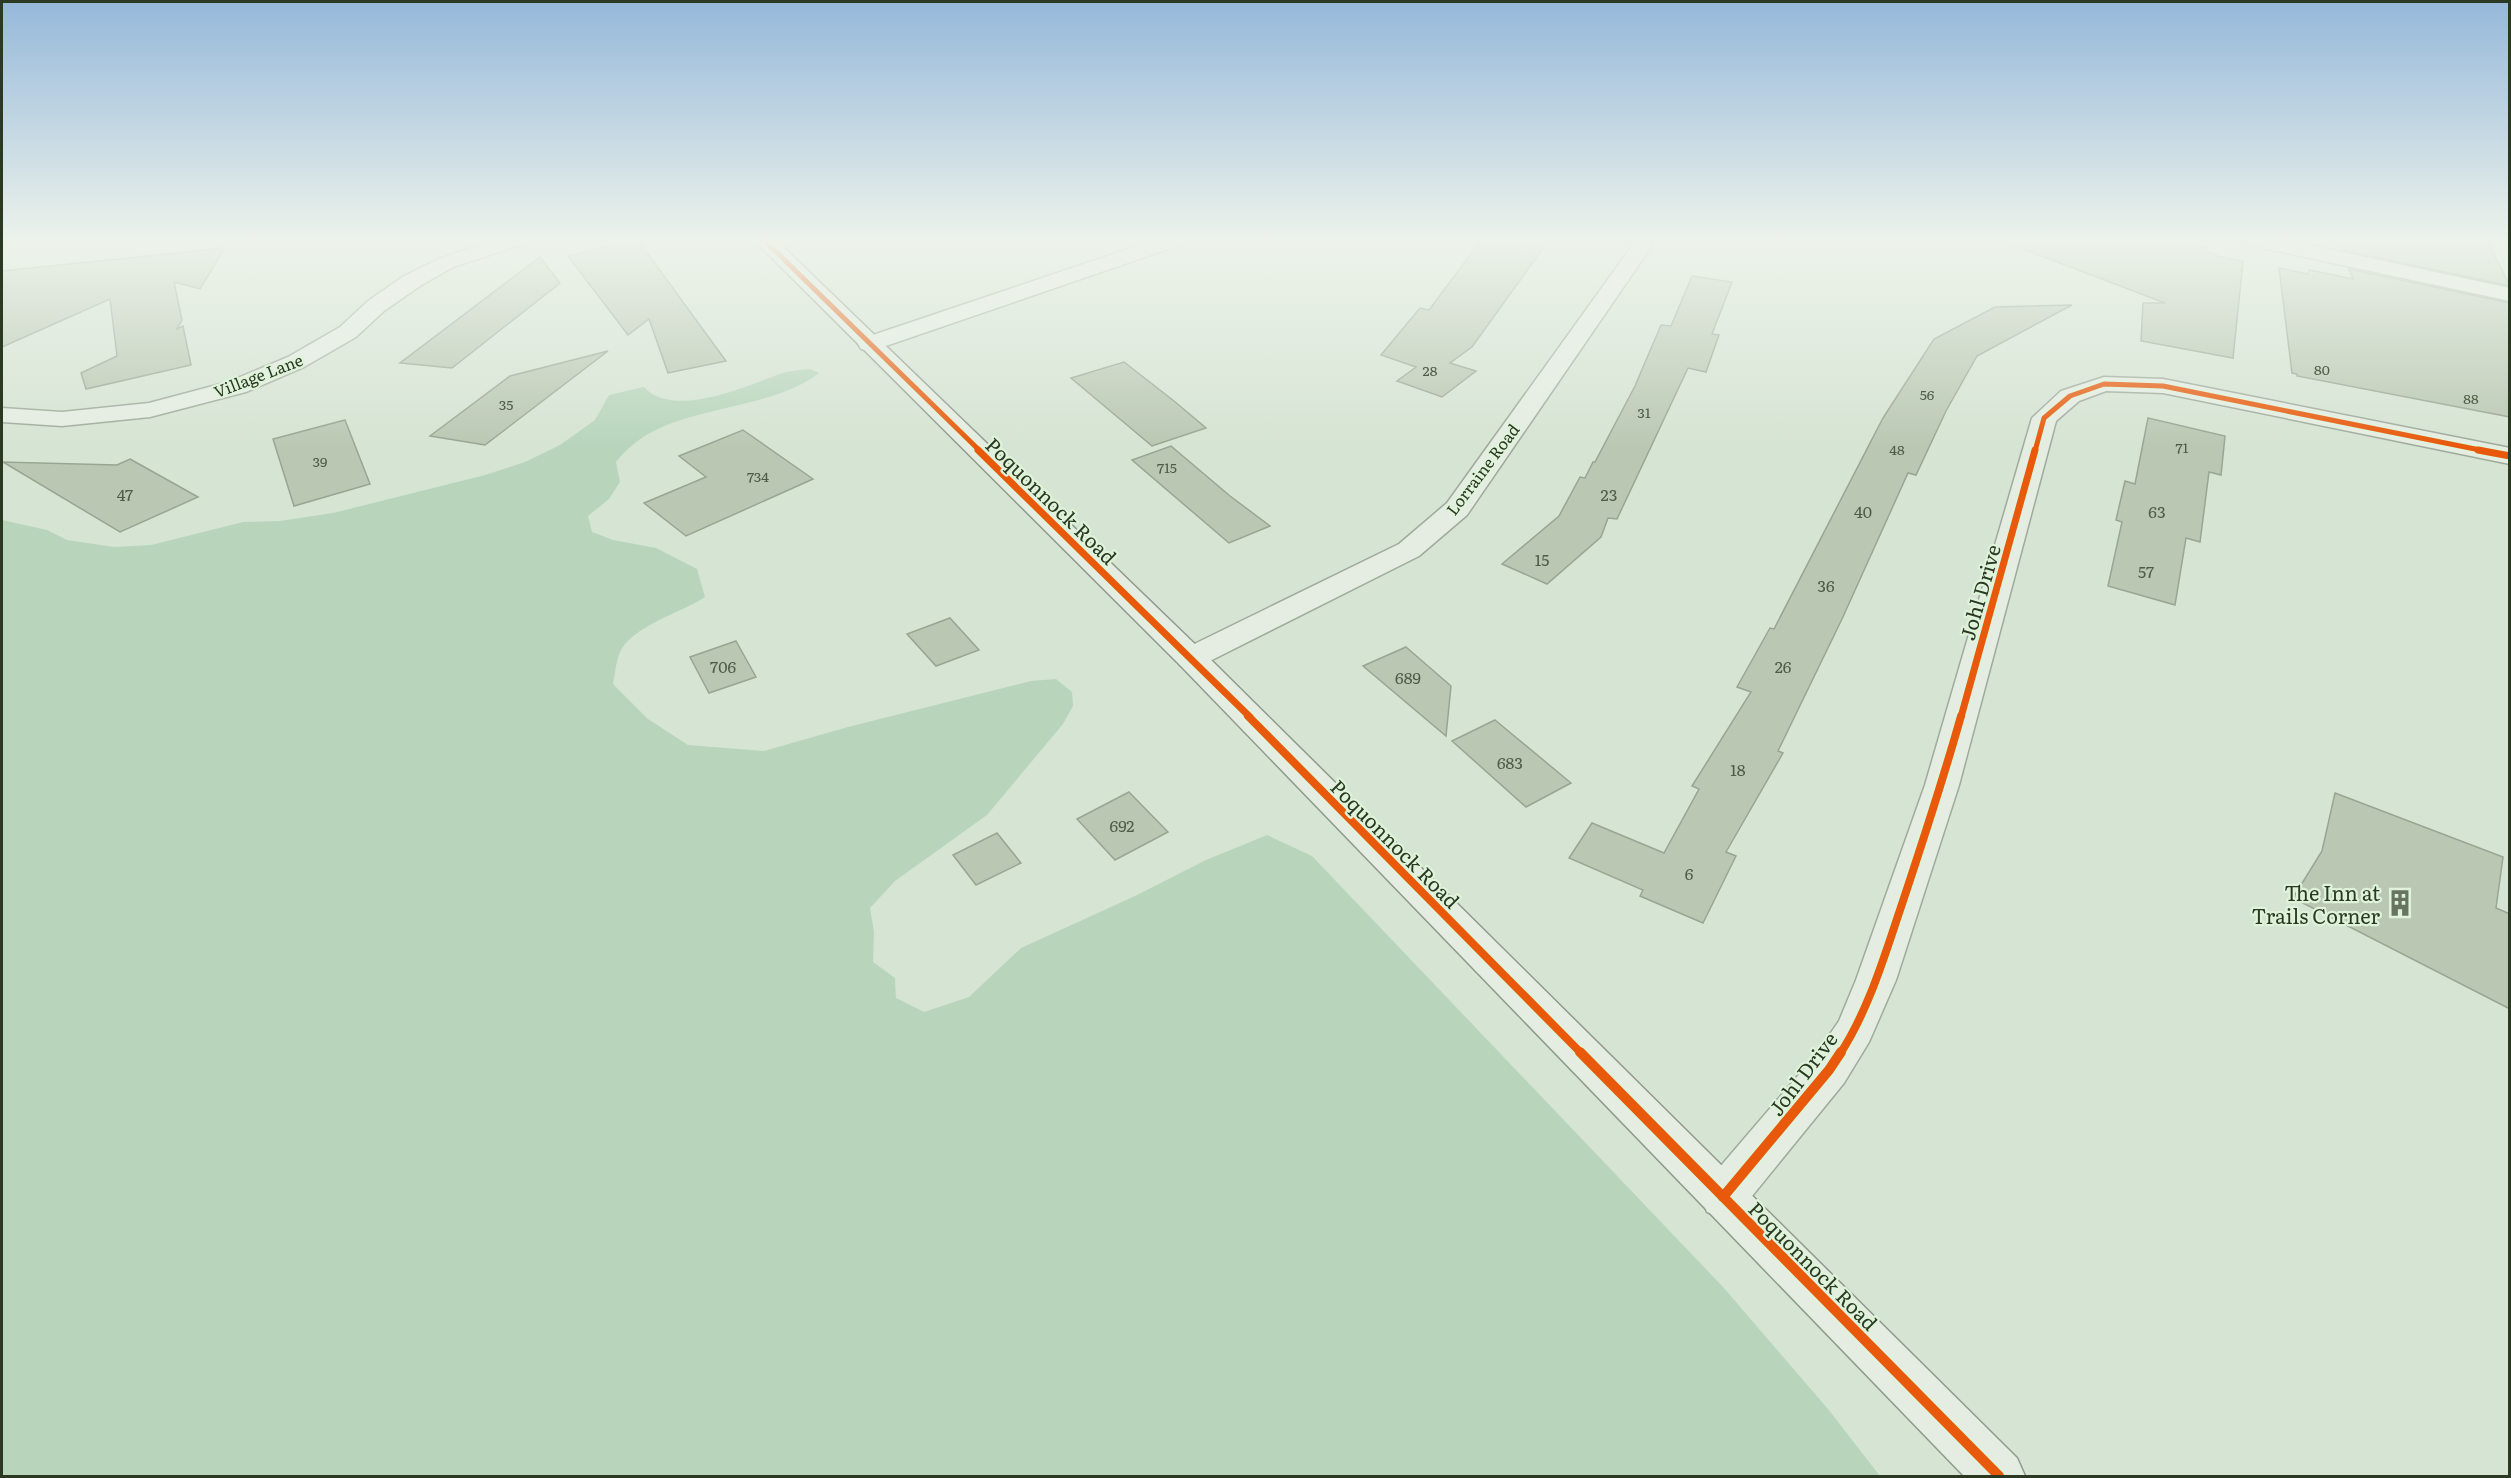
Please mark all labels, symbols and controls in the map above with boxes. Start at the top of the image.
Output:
street label: Village Lane [210,347,306,403]
house number: 80 [2314,359,2330,379]
house number: 28 [1423,360,1438,380]
house number: 56 [1920,384,1935,404]
house number: 88 [2463,388,2479,408]
house number: 35 [499,394,513,414]
house number: 31 [1637,402,1651,422]
street label: Lorraine Road [1440,418,1525,520]
street label: Poquonnock Road [980,429,1124,571]
house number: 71 [2176,437,2189,457]
house number: 48 [1889,439,1905,459]
house number: 39 [313,451,327,471]
house number: 715 [1157,457,1177,477]
house number: 734 [747,466,769,486]
house number: 47 [117,482,133,506]
house number: 23 [1601,482,1617,506]
house number: 40 [1854,499,1872,523]
house number: 63 [2148,499,2166,523]
street label: Johl Drive [1951,541,2007,643]
house number: 15 [1535,547,1549,571]
house number: 57 [2138,559,2154,583]
house number: 36 [1817,573,1835,597]
house number: 706 [710,654,736,678]
house number: 26 [1775,654,1792,678]
house number: 689 [1395,665,1421,689]
house number: 683 [1497,750,1523,774]
house number: 18 [1730,757,1746,781]
street label: Poquonnock Road [1325,772,1467,914]
house number: 692 [1110,813,1134,837]
house number: 6 [1685,861,1694,885]
place label: The Inn at Trails Corner [2251,877,2381,930]
building icon: The Inn at Trails Corner [2385,888,2415,918]
street label: Johl Drive [1760,1025,1844,1121]
street label: Poquonnock Road [1743,1194,1885,1336]

